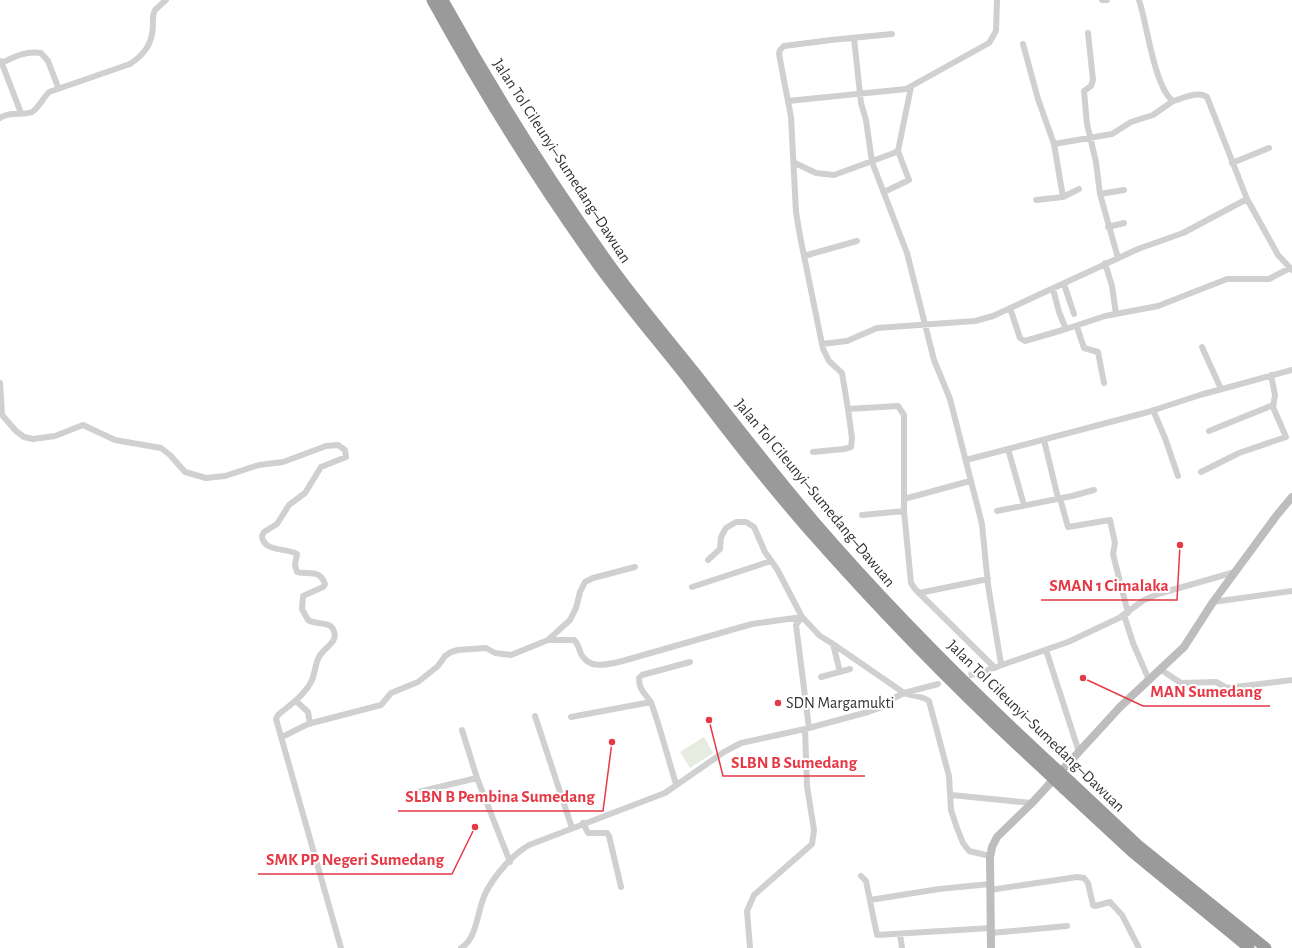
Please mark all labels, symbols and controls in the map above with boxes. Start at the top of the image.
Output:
street label: Jalan Tol Cileunyi–Sumedang–Dawuan [489,56,634,266]
street label: Jalan Tol Cileunyi–Sumedang–Dawuan [731,396,898,591]
callout: SMAN 1 Cimalaka [1041,571,1177,600]
text: SMAN 1 Cimalaka [1049,577,1169,594]
street label: Jalan Tol Cileunyi–Sumedang–Dawuan [944,637,1128,816]
callout: MAN Sumedang [1143,677,1270,706]
text: MAN Sumedang [1150,683,1262,700]
place label: SDN Margamukti [786,695,894,711]
marker: SDN Margamukti [773,698,783,708]
callout: SLBN B Sumedang [723,747,865,776]
text: SLBN B Sumedang [731,754,857,771]
callout: SLBN B Pembina Sumedang [398,782,603,811]
text: SLBN B Pembina Sumedang [405,788,595,805]
callout: SMK PP Negeri Sumedang [258,845,452,874]
text: SMK PP Negeri Sumedang [266,851,445,868]

